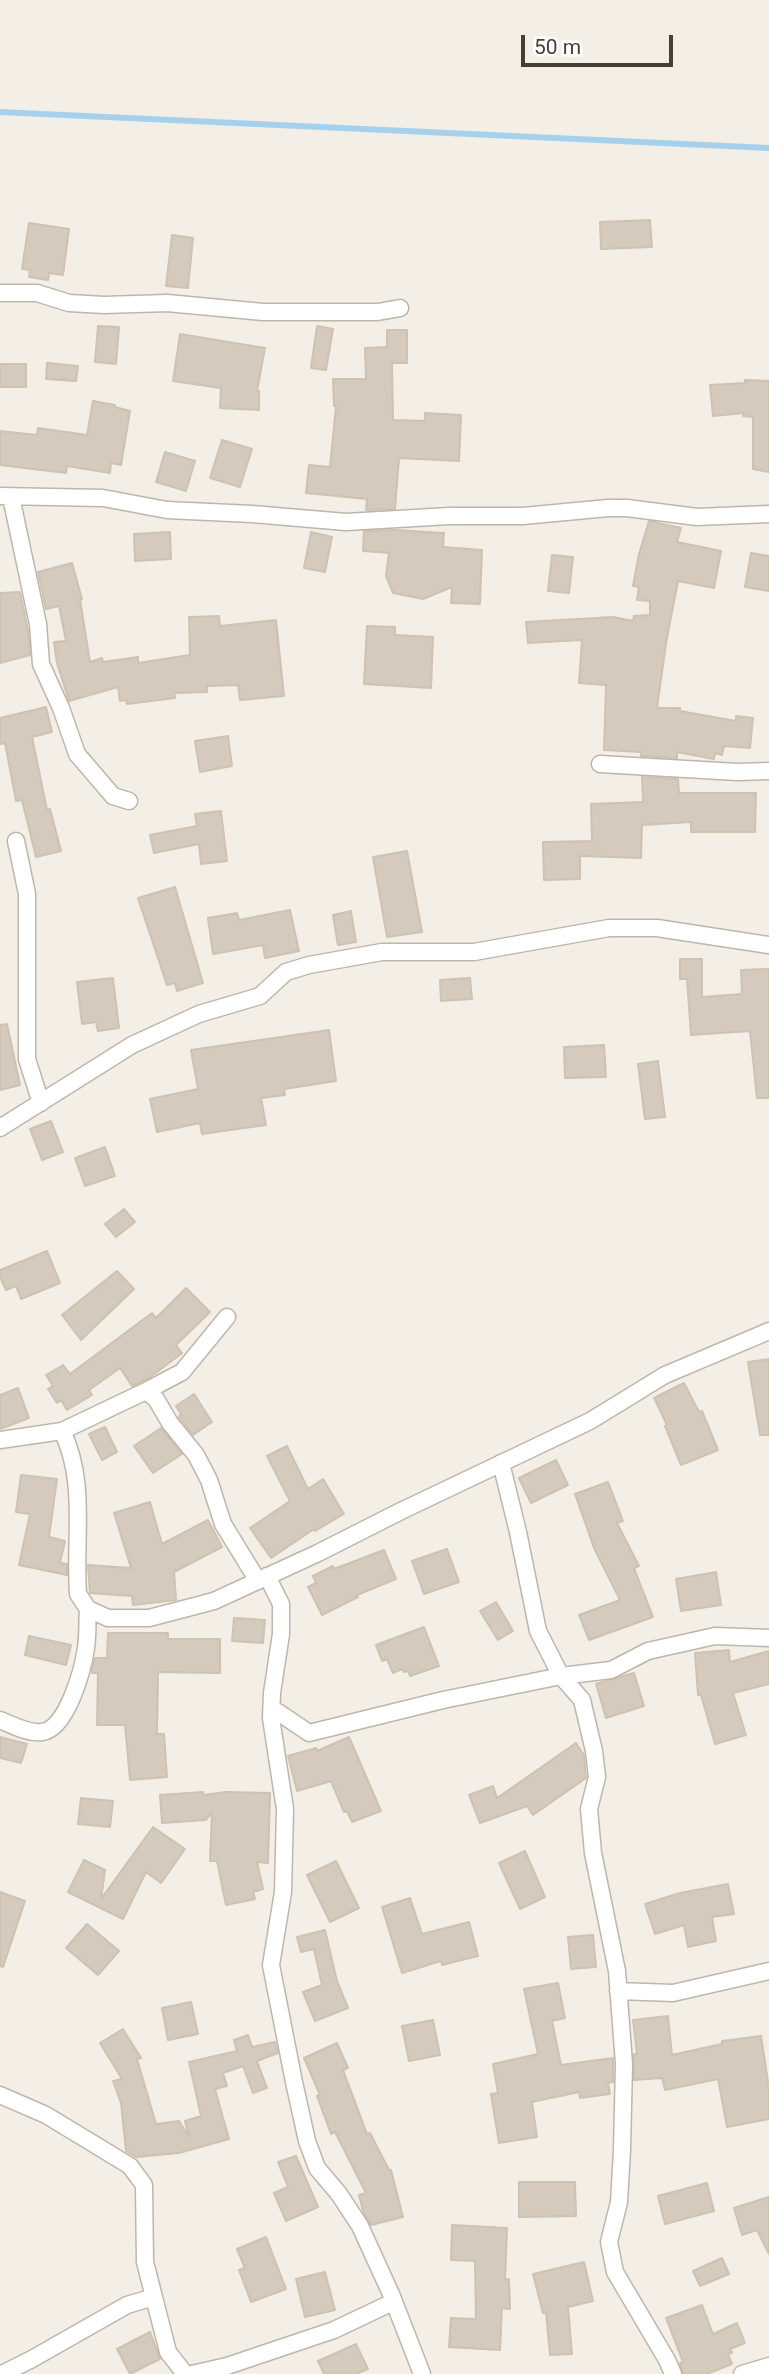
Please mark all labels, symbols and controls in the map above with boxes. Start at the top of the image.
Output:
scale bar [524,21,676,65]
text: 50 m [534,35,581,59]

